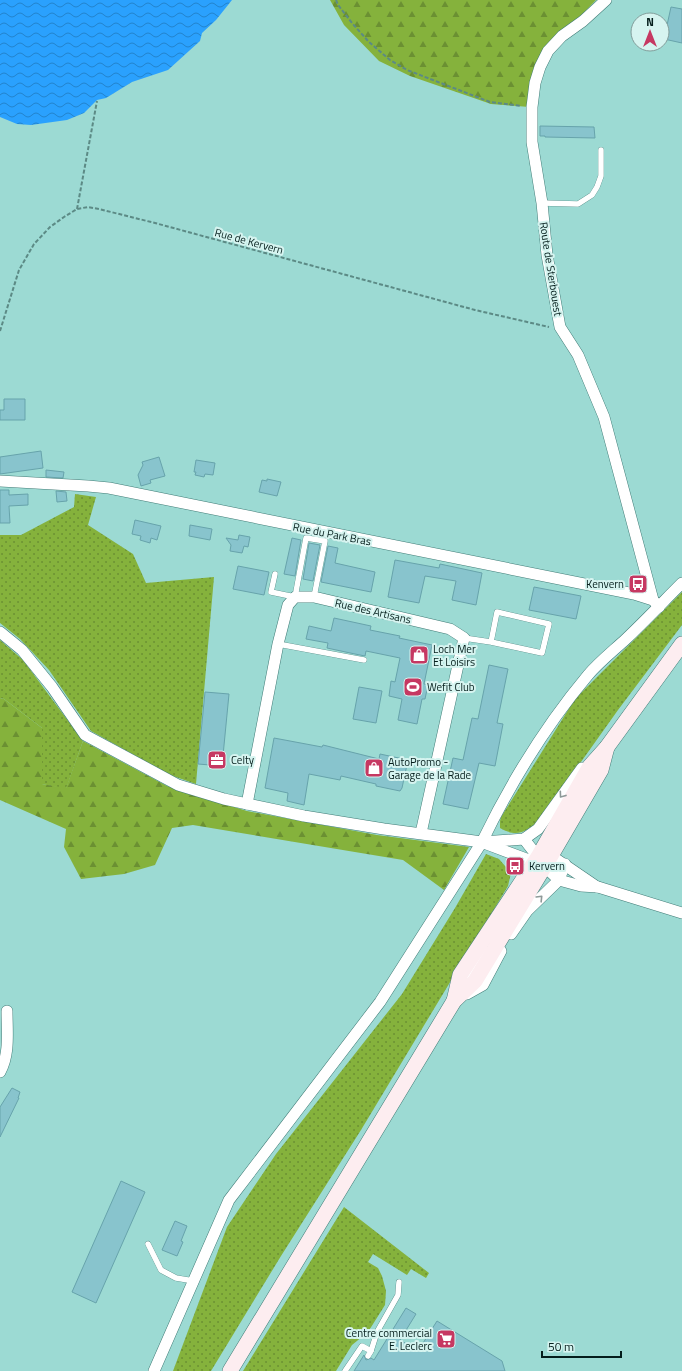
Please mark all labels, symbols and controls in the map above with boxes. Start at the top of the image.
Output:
north arrow [630,12,670,52]
text: N [646,14,654,30]
street label: Route de Sterbouest [536,221,566,317]
street label: Rue de Kervern [213,224,285,258]
street label: Rue du Park Bras [292,519,372,549]
bus stop icon: Kenvern [627,573,649,595]
place label: Kenvern [586,576,624,592]
street label: Rue des Artisans [333,594,413,628]
place label: Loch Mer Et Loisirs [433,641,476,670]
shop icon: Loch Mer Et Loisirs [408,644,430,666]
sports icon: Wefit Club [402,676,424,698]
place label: Wefit Club [427,679,475,695]
office icon: Celty [206,749,228,771]
place label: Celty [231,752,255,768]
place label: AutoPromo - Garage de la Rade [388,754,472,783]
shop icon: AutoPromo - Garage de la Rade [363,757,385,779]
one-way arrow [560,791,567,798]
bus stop icon: Kervern [504,855,526,877]
place label: Kervern [529,858,565,874]
one-way arrow [535,895,543,903]
place label: Centre commercial E. Leclerc [346,1325,432,1354]
supermarket icon: Centre commercial E. Leclerc [435,1328,457,1350]
scale bar [542,1333,621,1359]
text: 50 m [548,1337,574,1356]

